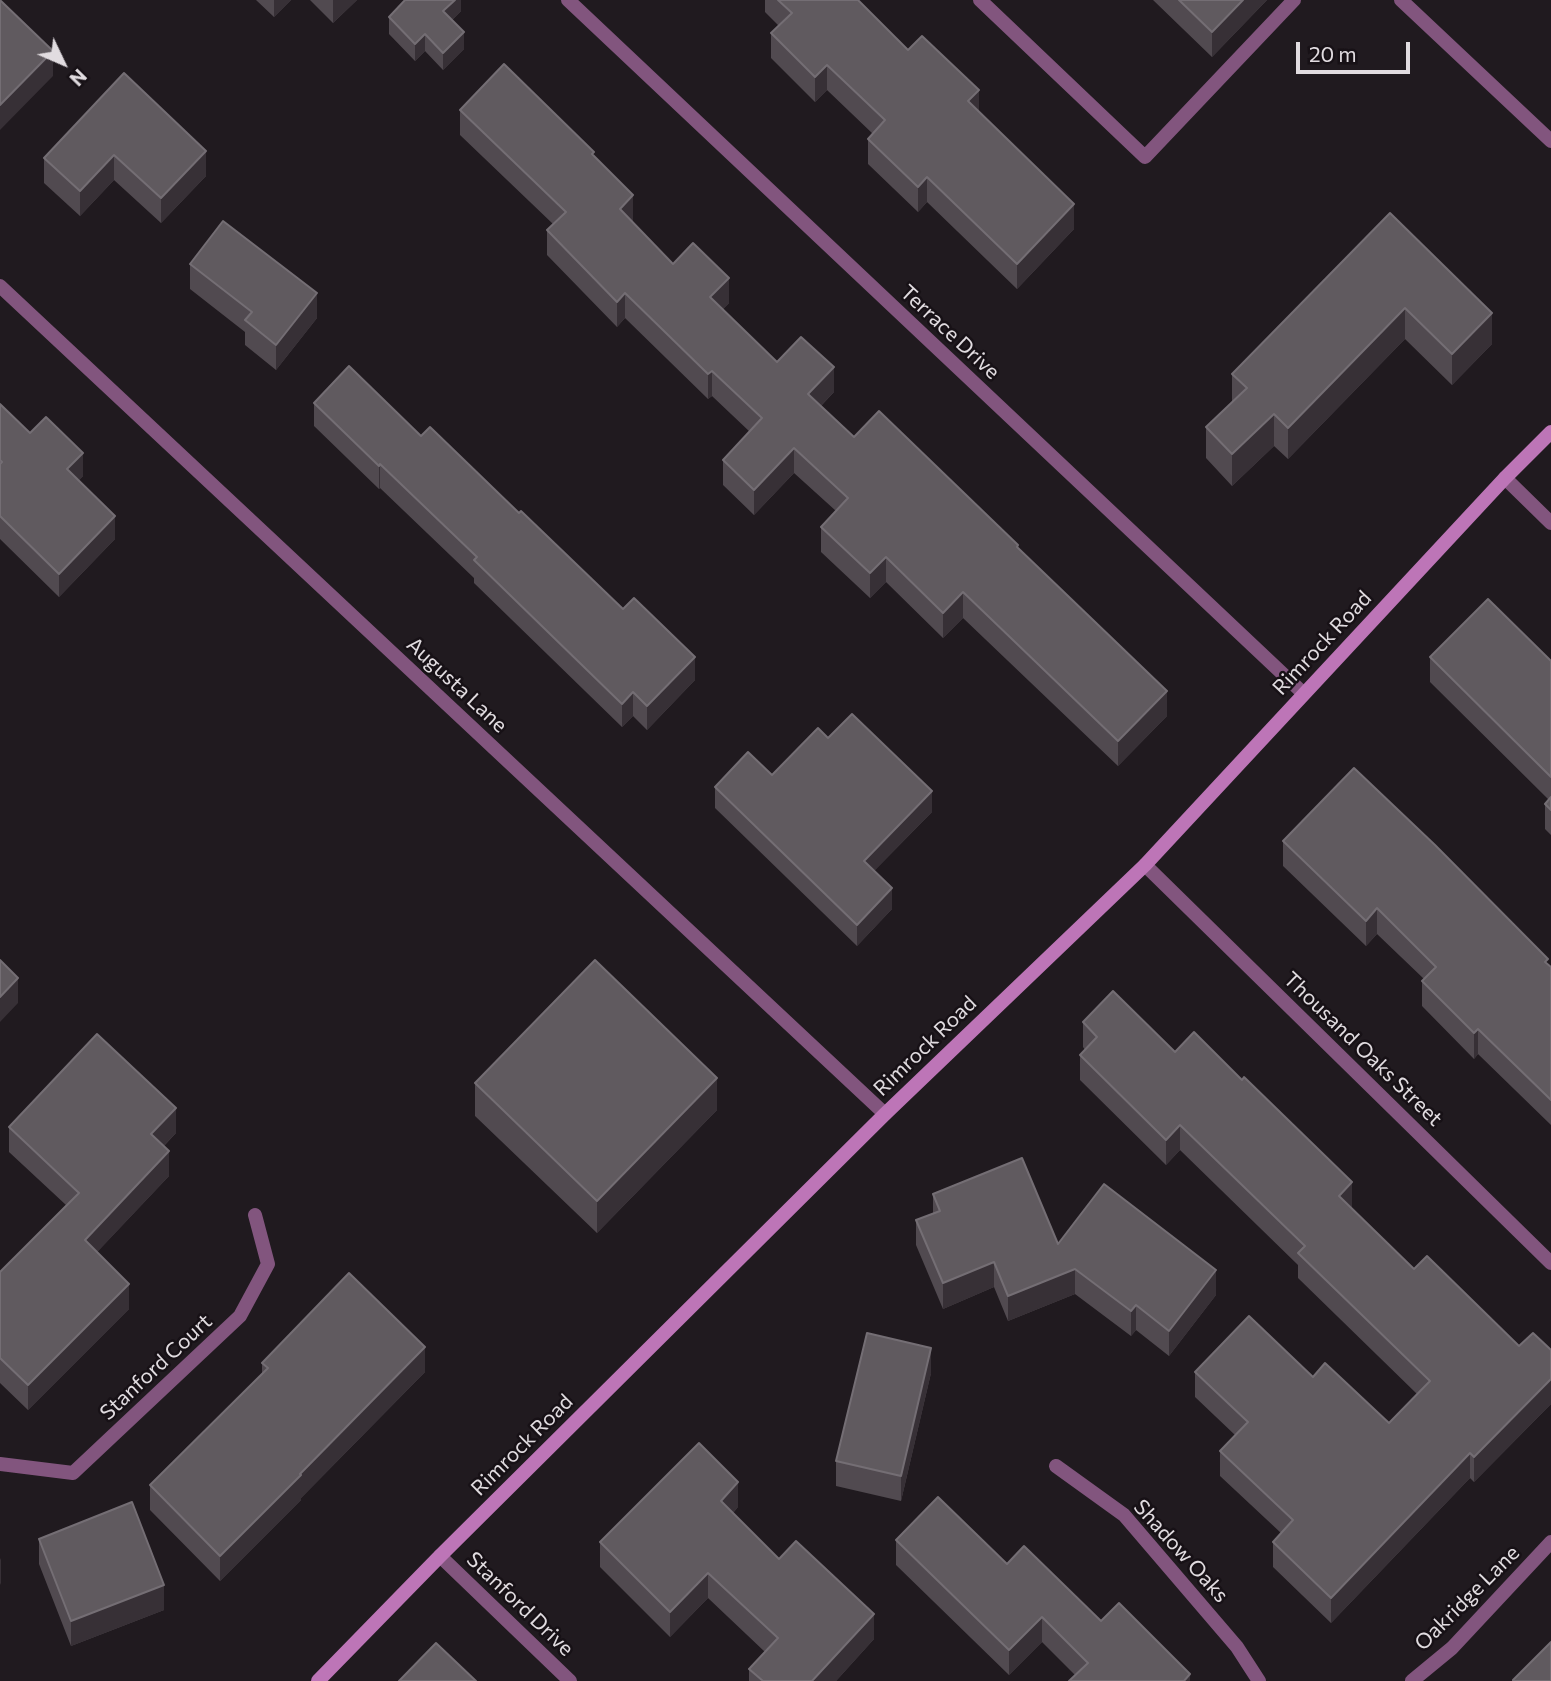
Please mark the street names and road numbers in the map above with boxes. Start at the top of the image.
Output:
street label: Terrace Drive [895,280,1005,384]
street label: Rimrock Road [1267,586,1377,700]
street label: Augusta Lane [401,632,513,738]
street label: Thousand Oaks Street [1278,967,1448,1131]
street label: Rimrock Road [868,991,982,1101]
street label: Stanford Court [95,1309,217,1425]
street label: Rimrock Road [466,1389,578,1501]
street label: Shadow Oaks [1128,1494,1234,1608]
street label: Oakridge Lane [1409,1540,1525,1656]
street label: Stanford Drive [461,1547,579,1661]

